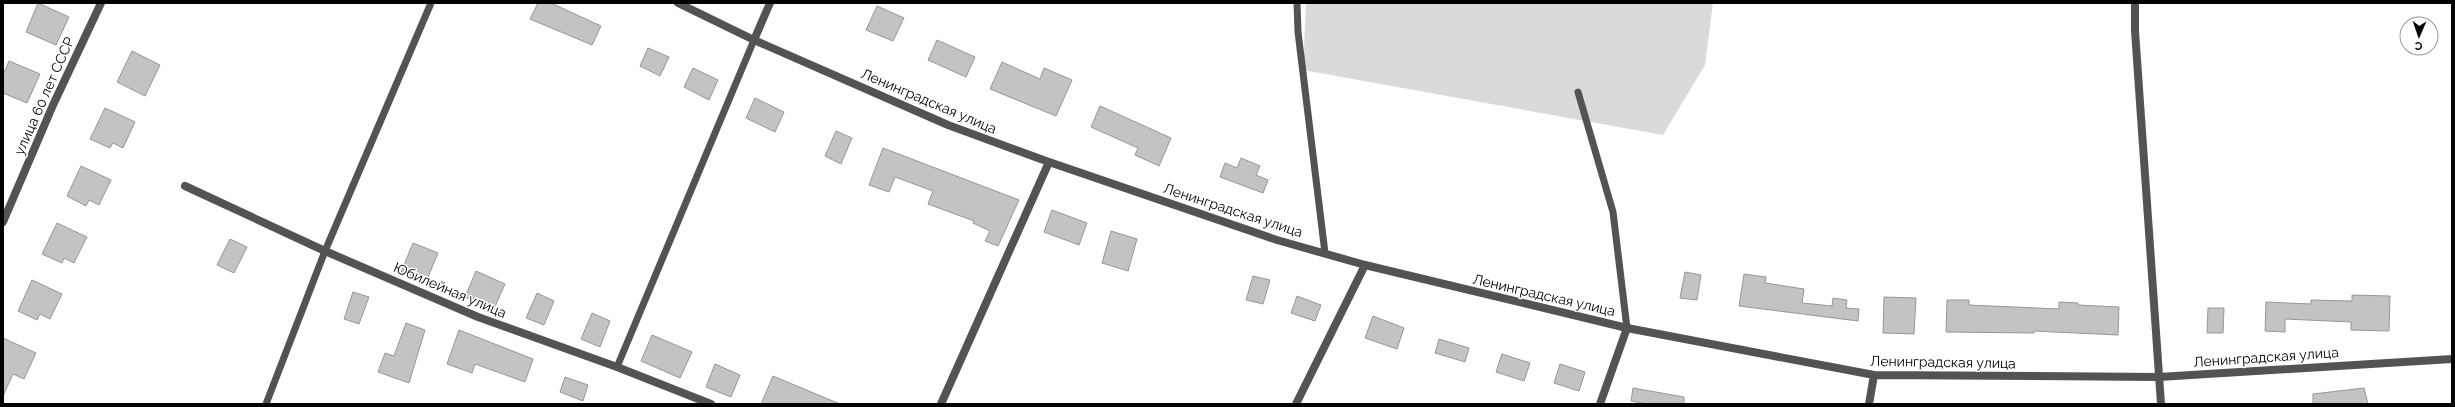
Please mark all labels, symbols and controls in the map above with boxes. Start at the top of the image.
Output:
north arrow [2399,16,2439,56]
street label: улица 60 лет СССР [11,34,77,157]
text: С [2414,39,2423,52]
street label: Ленинградская улица [859,65,999,137]
street label: Ленинградская улица [1161,180,1305,240]
street label: Юбилейная улица [391,259,509,321]
street label: Ленинградская улица [1471,271,1617,319]
street label: Ленинградская улица [2193,344,2339,370]
street label: Ленинградская улица [1870,353,2016,371]

